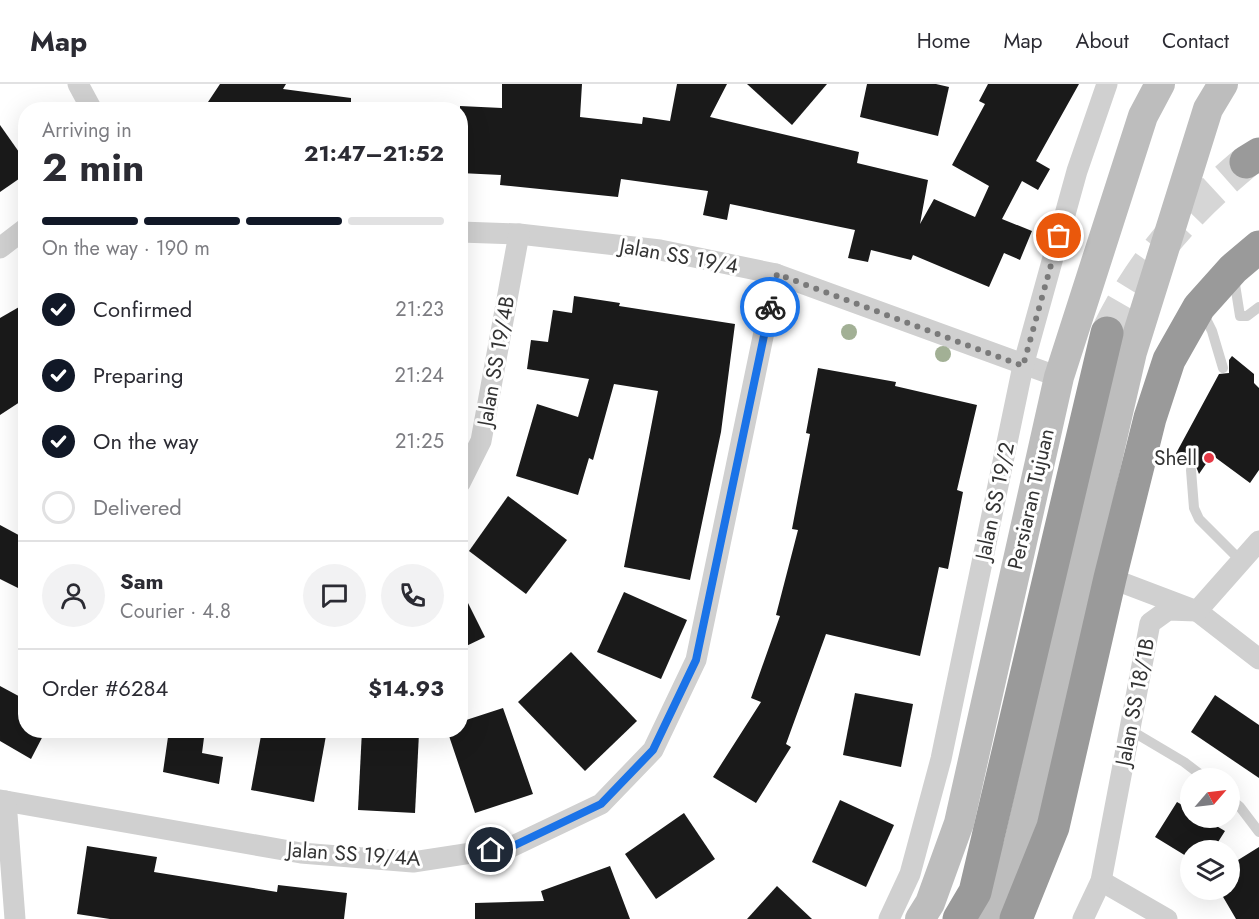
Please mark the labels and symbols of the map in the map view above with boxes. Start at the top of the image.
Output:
pin [1033,210,1084,261]
street label: Jalan SS 19/4 [614,230,741,281]
courier [740,277,800,337]
street label: Jalan SS 19/4B [469,294,522,431]
street label: Persiaran Tujuan [1000,425,1062,573]
street label: Jalan SS 19/2 [967,439,1022,566]
place label: Shell [1154,443,1197,473]
marker: Shell [1202,451,1216,465]
street label: Jalan SS 18/1B [1107,636,1162,771]
north arrow [1180,768,1240,828]
pin [465,824,516,875]
street label: Jalan SS 19/4A [283,834,422,874]

